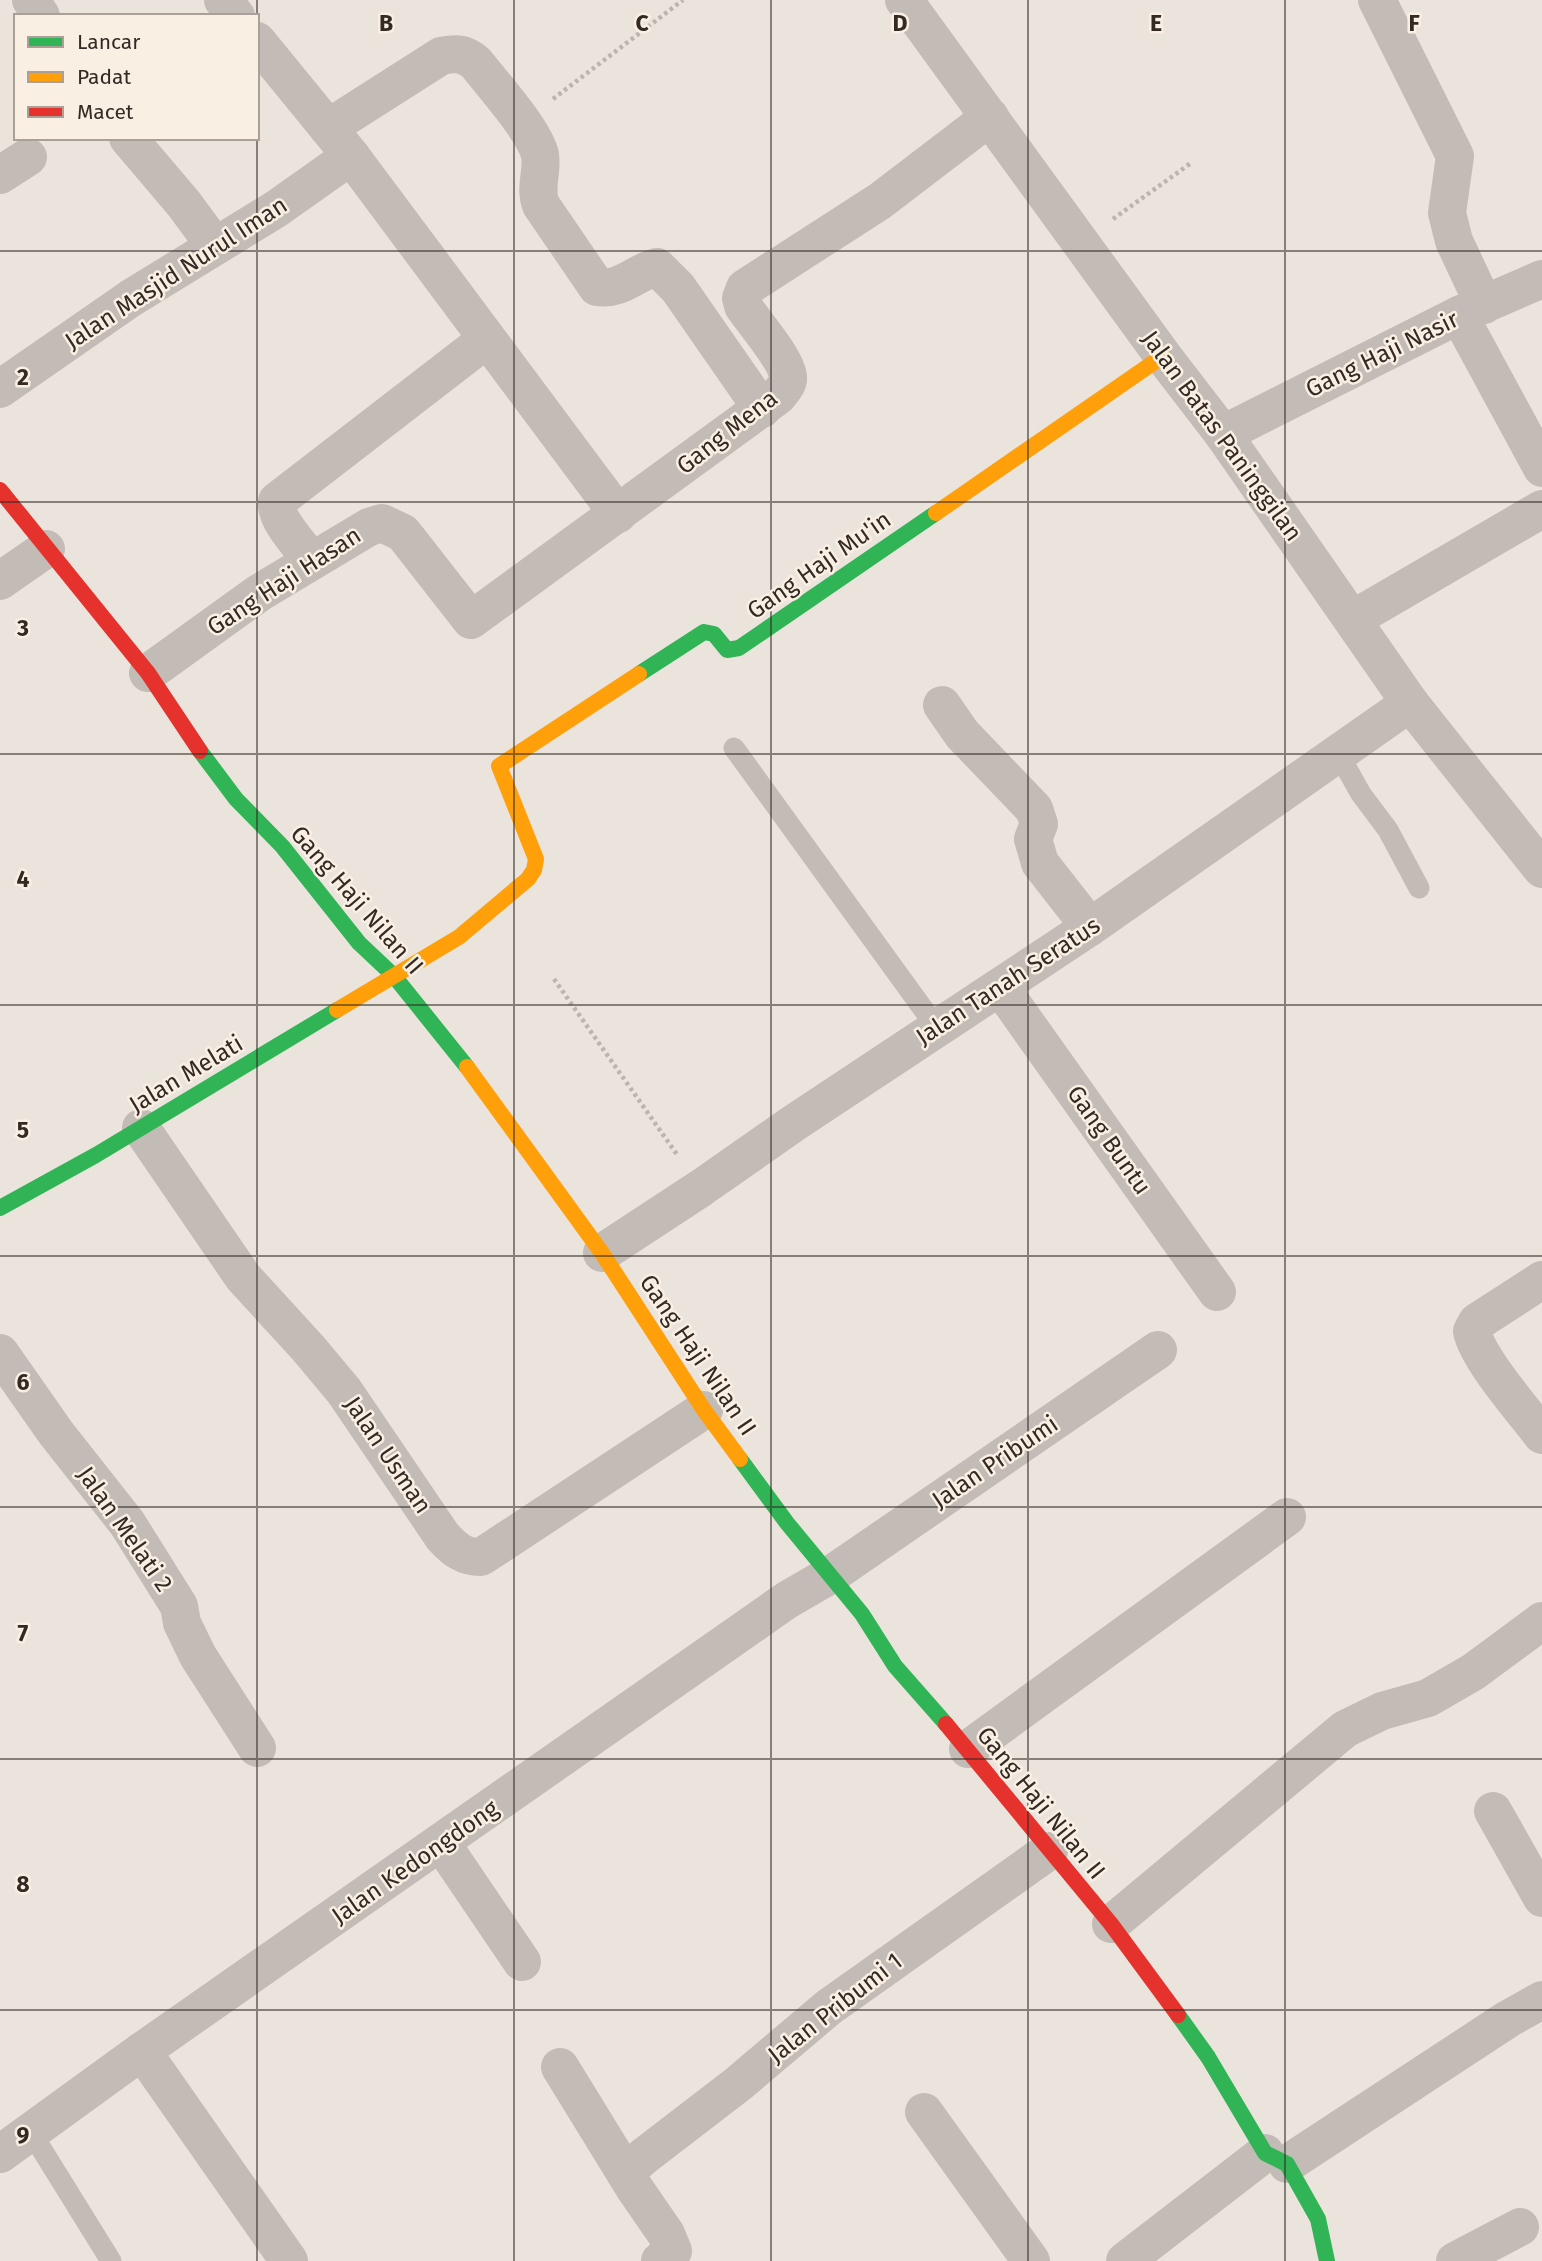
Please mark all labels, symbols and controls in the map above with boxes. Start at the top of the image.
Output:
text: B [379,9,393,37]
text: C [635,9,649,37]
text: D [893,9,908,37]
text: E [1150,9,1162,37]
text: F [1408,9,1420,37]
legend [14,14,259,140]
text: Lancar [77,29,140,55]
text: Padat [77,64,131,90]
text: Macet [77,99,134,125]
street label: Jalan Masjid Nurul Iman [60,191,292,355]
street label: Gang Haji Nasir [1301,305,1464,403]
street label: Jalan Batas Paninggilan [1136,325,1308,547]
text: 2 [17,363,29,391]
street label: Gang Mena [671,384,783,480]
street label: Gang Haji Mu'in [742,505,896,625]
street label: Gang Haji Hasan [202,521,366,641]
text: 3 [16,614,29,642]
street label: Gang Haji Nilan II [285,820,429,980]
text: 4 [17,865,30,893]
street label: Jalan Tanah Seratus [911,911,1105,1051]
street label: Jalan Melati [124,1029,248,1119]
street label: Gang Buntu [1061,1080,1157,1200]
text: 5 [17,1116,29,1144]
street label: Gang Haji Nilan II [634,1269,762,1441]
text: 6 [17,1368,30,1396]
street label: Jalan Usman [339,1391,437,1519]
street label: Jalan Pribumi [927,1410,1063,1514]
street label: Jalan Melati 2 [72,1461,178,1597]
text: 7 [18,1619,29,1647]
street label: Gang Haji Nilan II [971,1721,1111,1885]
street label: Jalan Kedongdong [326,1794,504,1930]
text: 8 [16,1870,30,1898]
street label: Jalan Pribumi 1 [762,1947,908,2069]
text: 9 [17,2121,30,2149]

